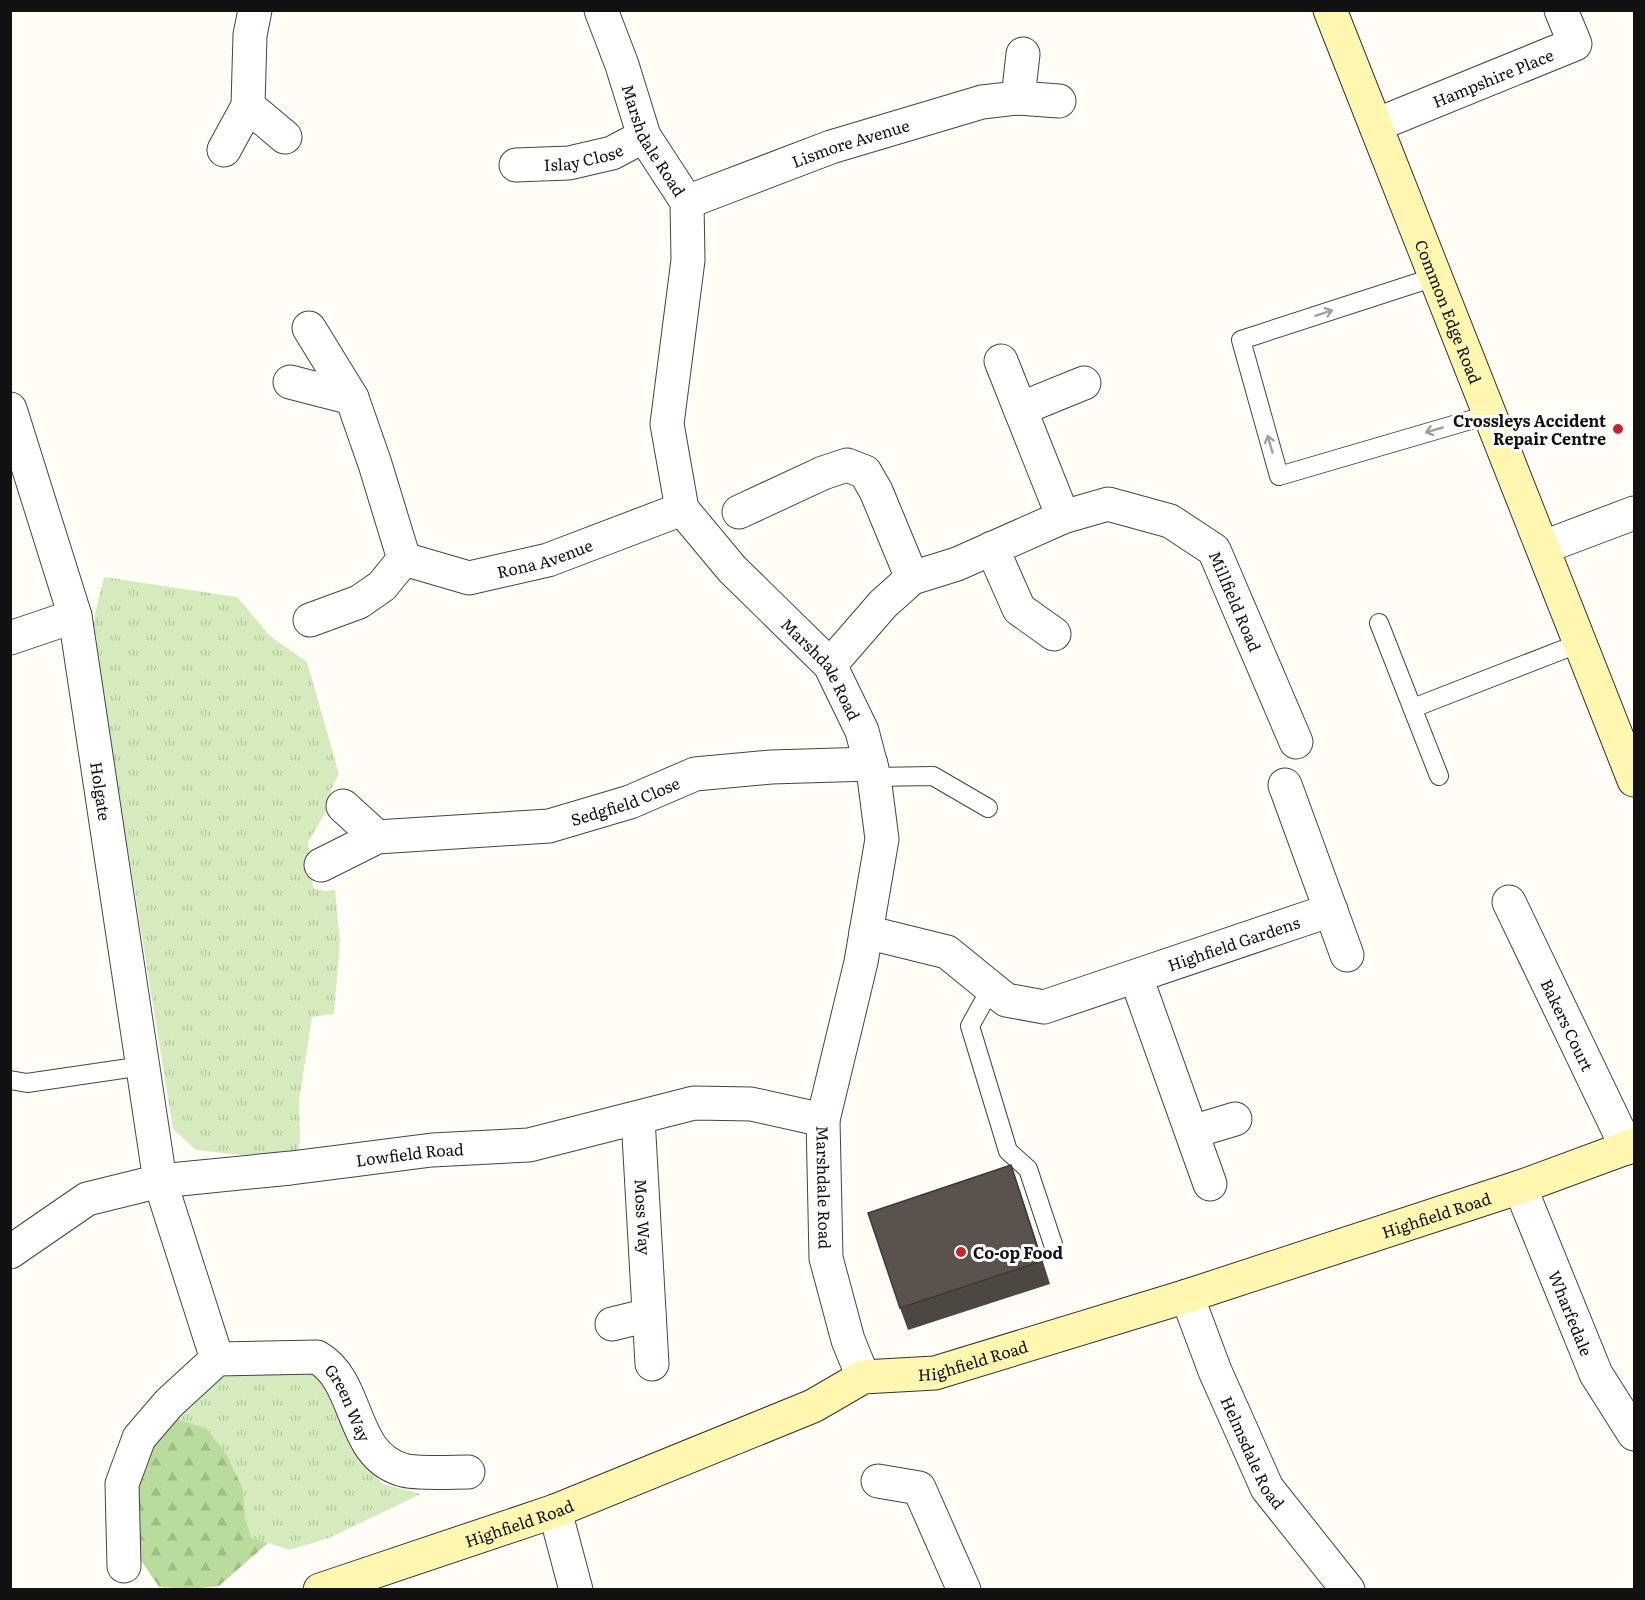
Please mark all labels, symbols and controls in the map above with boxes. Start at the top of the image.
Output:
street label: Hampshire Place [1429,42,1557,113]
street label: Marshdale Road [617,81,692,201]
street label: Lismore Avenue [788,112,912,173]
street label: Islay Close [543,137,627,176]
street label: Common Edge Road [1410,236,1488,387]
one-way arrow [1314,307,1333,318]
place label: Crossleys Accident Repair Centre [1453,408,1606,450]
marker: Crossleys Accident Repair Centre [1611,422,1625,436]
one-way arrow [1425,425,1444,436]
one-way arrow [1264,435,1275,454]
street label: Rona Avenue [494,532,596,583]
street label: Millfield Road [1204,547,1268,655]
street label: Marshdale Road [776,612,867,724]
street label: Holgate [85,760,118,822]
street label: Sedgfield Close [568,770,683,831]
street label: Highfield Gardens [1164,910,1303,976]
street label: Bakers Court [1535,975,1600,1075]
street label: Marshdale Road [811,1125,838,1250]
street label: Lowfield Road [354,1136,465,1172]
street label: Moss Way [629,1178,658,1257]
street label: Highfield Road [1378,1185,1494,1244]
place label: Co-op Food [973,1240,1064,1264]
marker: Co-op Food [954,1245,968,1259]
street label: Wharfedale [1543,1267,1599,1359]
street label: Highfield Road [917,1333,1031,1386]
street label: Green Way [320,1358,378,1446]
street label: Helmsdale Road [1216,1392,1291,1514]
street label: Highfield Road [461,1493,577,1553]

